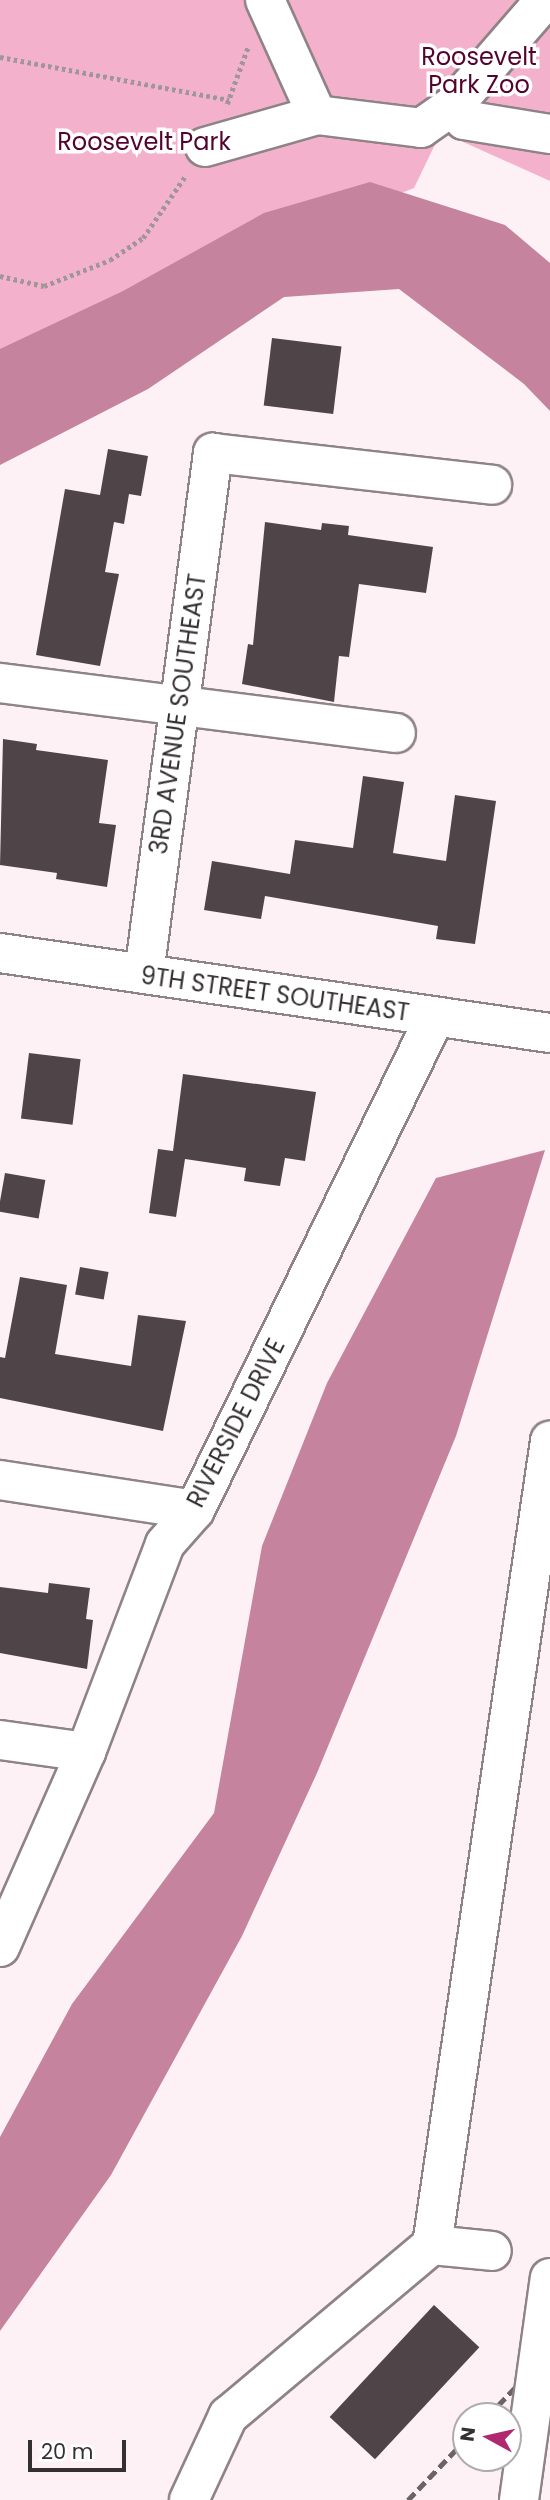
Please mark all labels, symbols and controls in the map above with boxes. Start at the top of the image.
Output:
park label: Roosevelt Park Zoo [421,43,537,99]
park label: Roosevelt Park [57,128,231,156]
street label: 3RD AVENUE SOUTHEAST [144,572,212,856]
street label: 9TH STREET SOUTHEAST [139,961,411,1027]
street label: RIVERSIDE DRIVE [181,1334,291,1512]
north arrow [452,2402,522,2472]
text: N [453,2425,482,2443]
scale bar [32,2426,130,2470]
text: 20 m [41,2437,94,2466]

